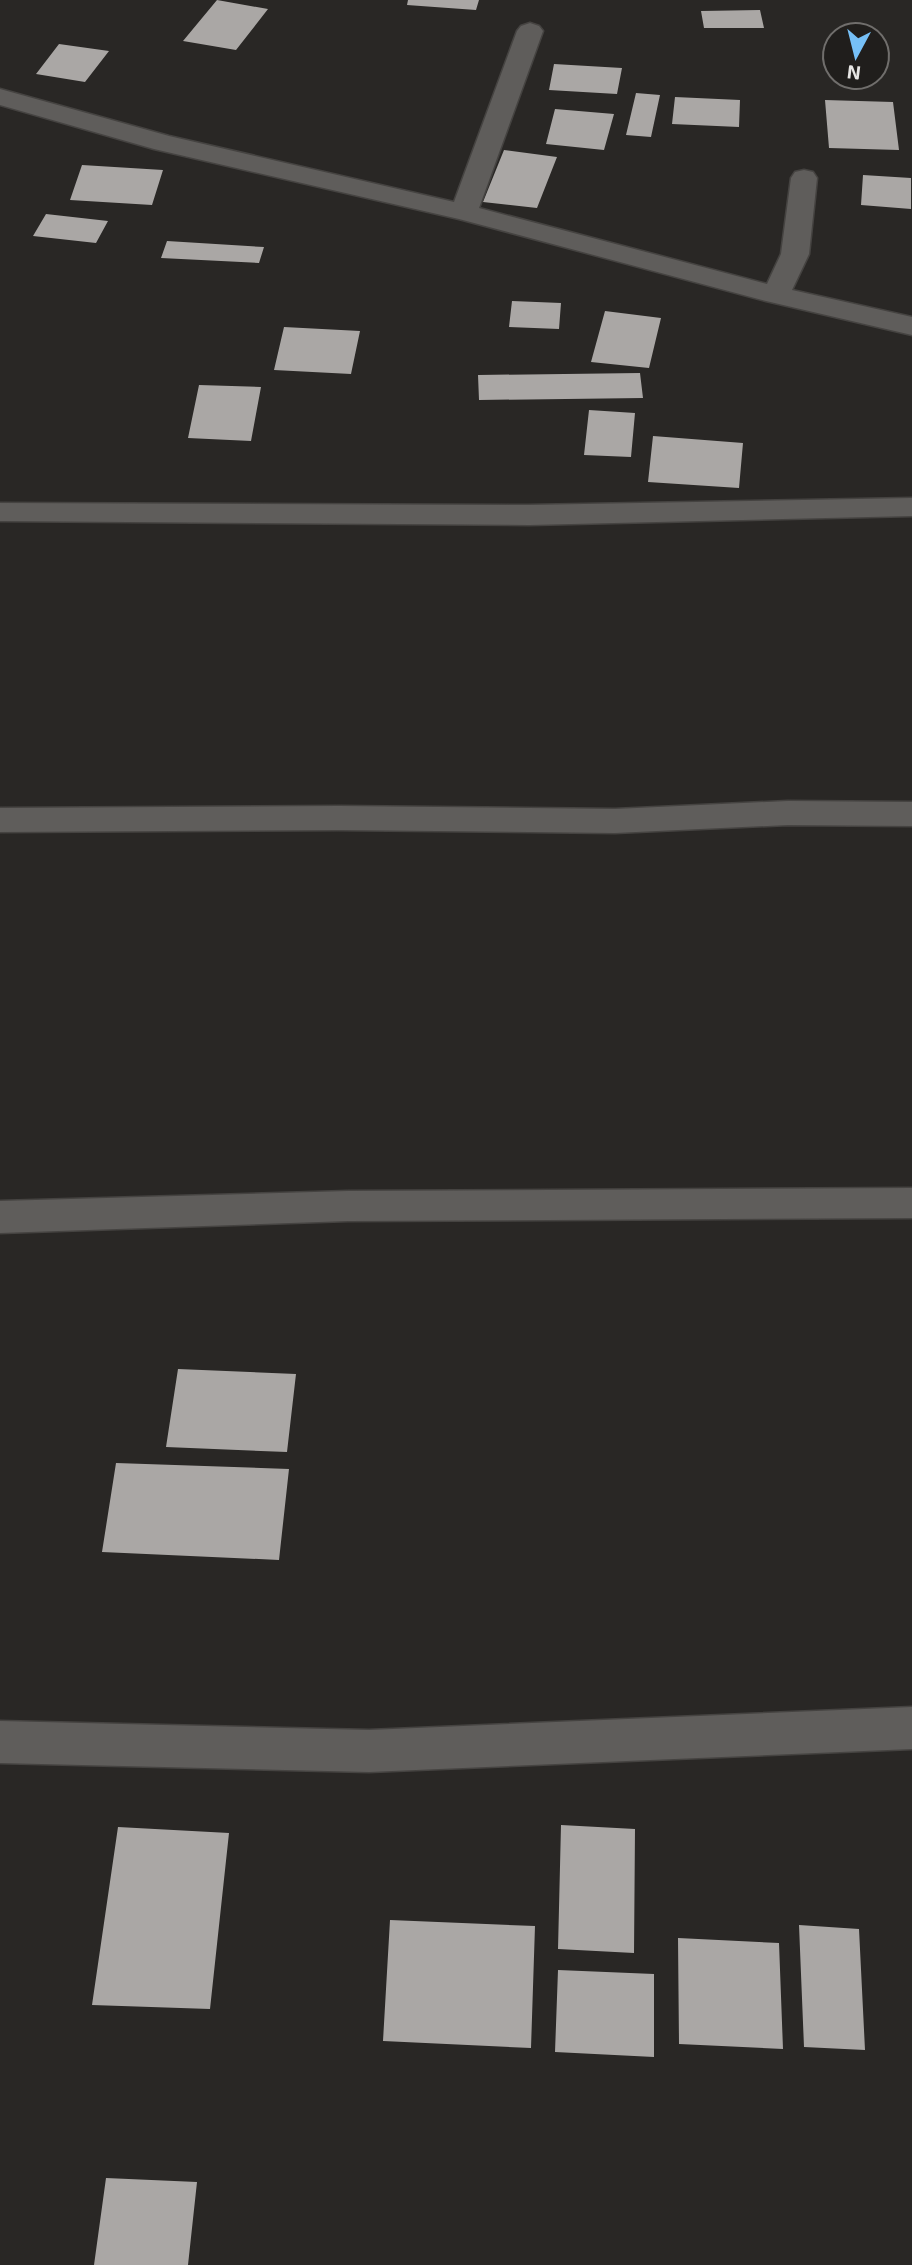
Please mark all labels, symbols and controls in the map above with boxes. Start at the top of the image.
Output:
north arrow [821,21,891,91]
text: N [846,61,862,86]

